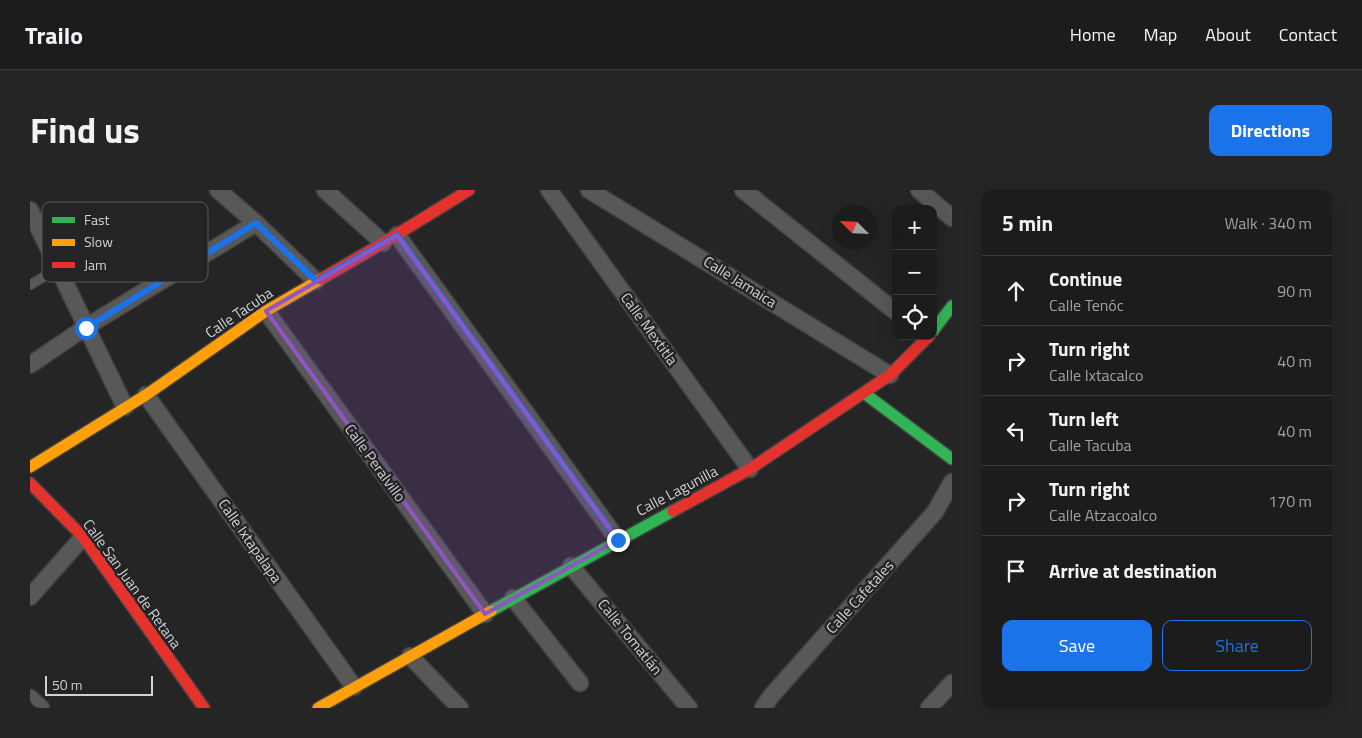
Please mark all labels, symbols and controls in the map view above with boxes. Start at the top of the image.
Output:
text: Trailo [25,17,83,53]
text: Home [1070,21,1116,48]
text: Map [1144,21,1177,48]
text: About [1205,21,1251,48]
text: Contact [1279,21,1337,48]
text: Find us [30,103,140,157]
button: Directions [1209,105,1332,156]
legend [42,202,208,282]
north arrow [832,205,877,250]
map controls [892,205,937,340]
button: + [892,205,937,250]
text: 5 min [1002,207,1053,239]
text: Fast [84,209,109,230]
text: Walk · 340 m [1224,211,1312,235]
text: Slow [84,231,113,252]
street label: Calle Jamaica [699,250,782,314]
button: − [892,250,937,295]
text: Jam [84,254,107,275]
text: Continue [1049,264,1122,293]
icon: ahead [1002,277,1030,305]
text: 90 m [1277,279,1312,303]
street label: Calle Tacuba [200,281,278,344]
street label: Calle Mextitla [615,288,684,370]
text: Calle Tenóc [1049,293,1124,317]
button: locate [892,295,937,340]
route start [75,317,98,340]
text: Turn right [1049,334,1130,363]
icon: right [1002,347,1030,375]
text: 40 m [1277,349,1312,373]
text: Calle Ixtacalco [1049,363,1144,387]
text: Turn left [1049,404,1119,433]
icon: left [1002,417,1030,445]
street label: Calle Peralvillo [339,419,412,507]
text: 40 m [1277,419,1312,443]
text: Calle Tacuba [1049,433,1132,457]
street label: Calle Lagunilla [632,459,722,522]
text: Turn right [1049,474,1130,503]
icon: right [1002,487,1030,515]
text: 170 m [1268,489,1312,513]
street label: Calle Ixtapalapa [213,494,288,588]
text: Calle Atzacoalco [1049,503,1157,527]
street label: Calle San Juan de Retana [77,514,188,654]
route end [607,529,630,552]
street label: Calle Cafetales [820,555,899,639]
text: Arrive at destination [1049,556,1217,585]
icon: arrive [1002,557,1030,585]
street label: Calle Tomatlán [592,594,668,680]
button: Save [1002,620,1152,671]
button: Share [1162,620,1312,671]
scale bar [45,673,152,696]
text: 50 m [52,674,82,695]

